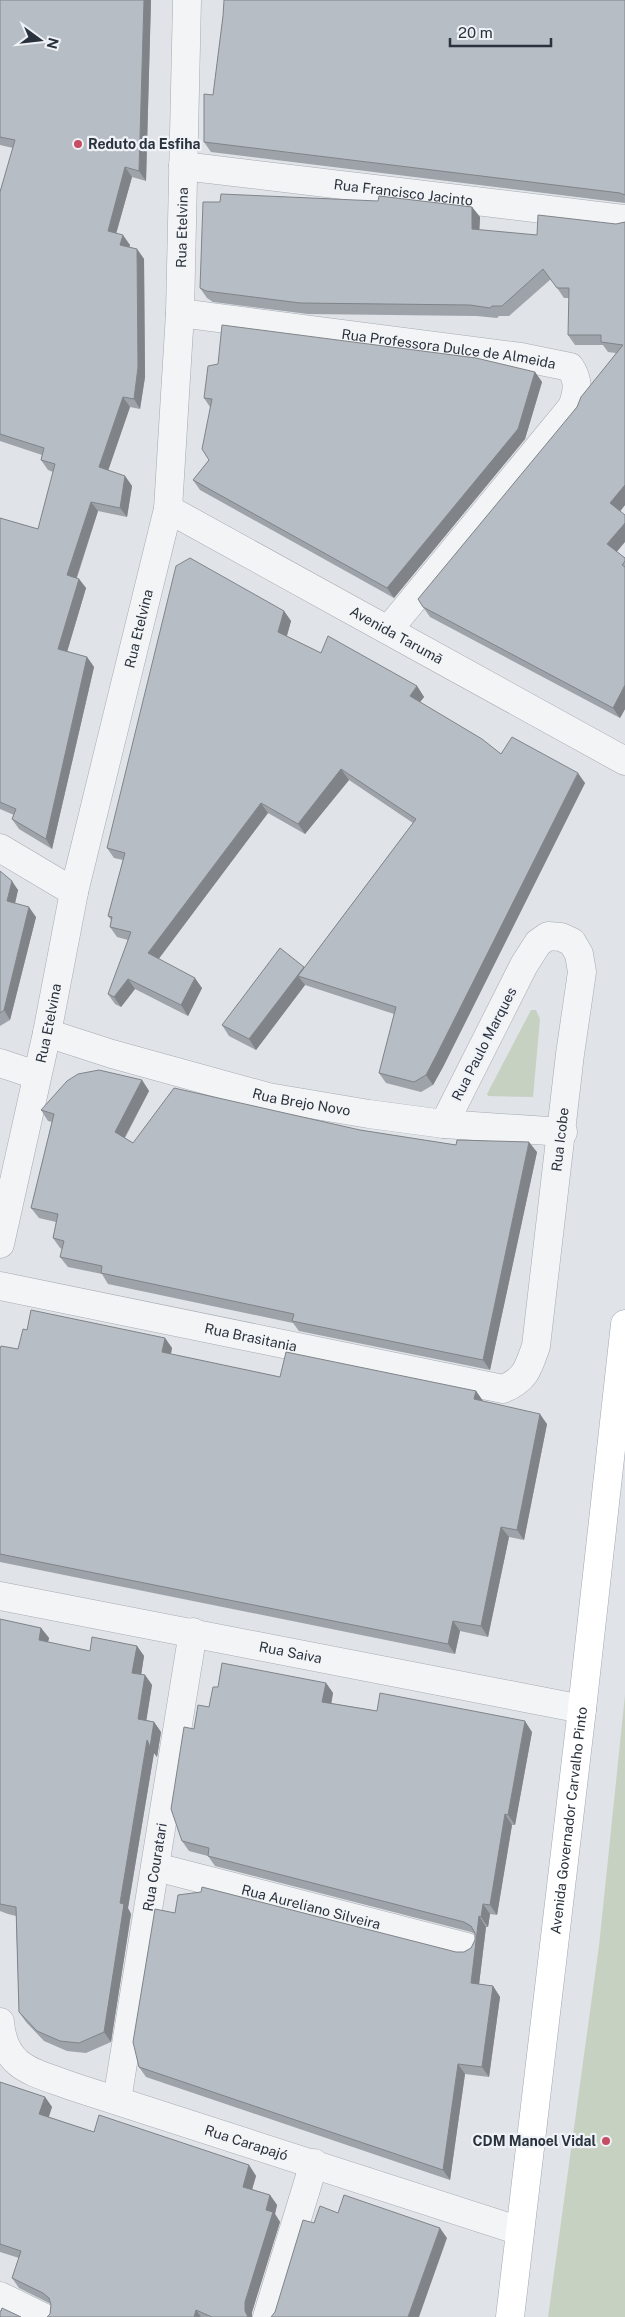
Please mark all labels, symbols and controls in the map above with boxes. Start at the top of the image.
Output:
north arrow [15,15,65,65]
scale bar [450,15,551,47]
text: 20 m [458,24,493,41]
text: N [43,36,62,51]
place label: Reduto da Esfiha [88,136,200,152]
marker: Reduto da Esfiha [72,138,84,150]
street label: Rua Francisco Jacinto [333,176,474,209]
street label: Rua Etelvina [173,187,191,268]
street label: Rua Professora Dulce de Almeida [340,326,557,372]
street label: Rua Etelvina [121,588,156,670]
street label: Avenida Tarumã [347,603,446,667]
street label: Rua Etelvina [33,982,64,1064]
street label: Rua Paulo Marques [448,985,520,1103]
street label: Rua Brejo Novo [251,1085,352,1119]
street label: Rua Icobe [548,1107,572,1172]
street label: Rua Brasitania [203,1320,298,1355]
street label: Rua Saiva [258,1638,323,1666]
street label: Avenida Governador Carvalho Pinto [547,1706,590,1935]
street label: Rua Couratari [140,1822,170,1912]
street label: Rua Aureliano Silveira [240,1881,382,1932]
street label: Rua Carapajó [203,2122,290,2164]
place label: CDM Manoel Vidal [473,2133,596,2149]
marker: CDM Manoel Vidal [600,2135,612,2147]

